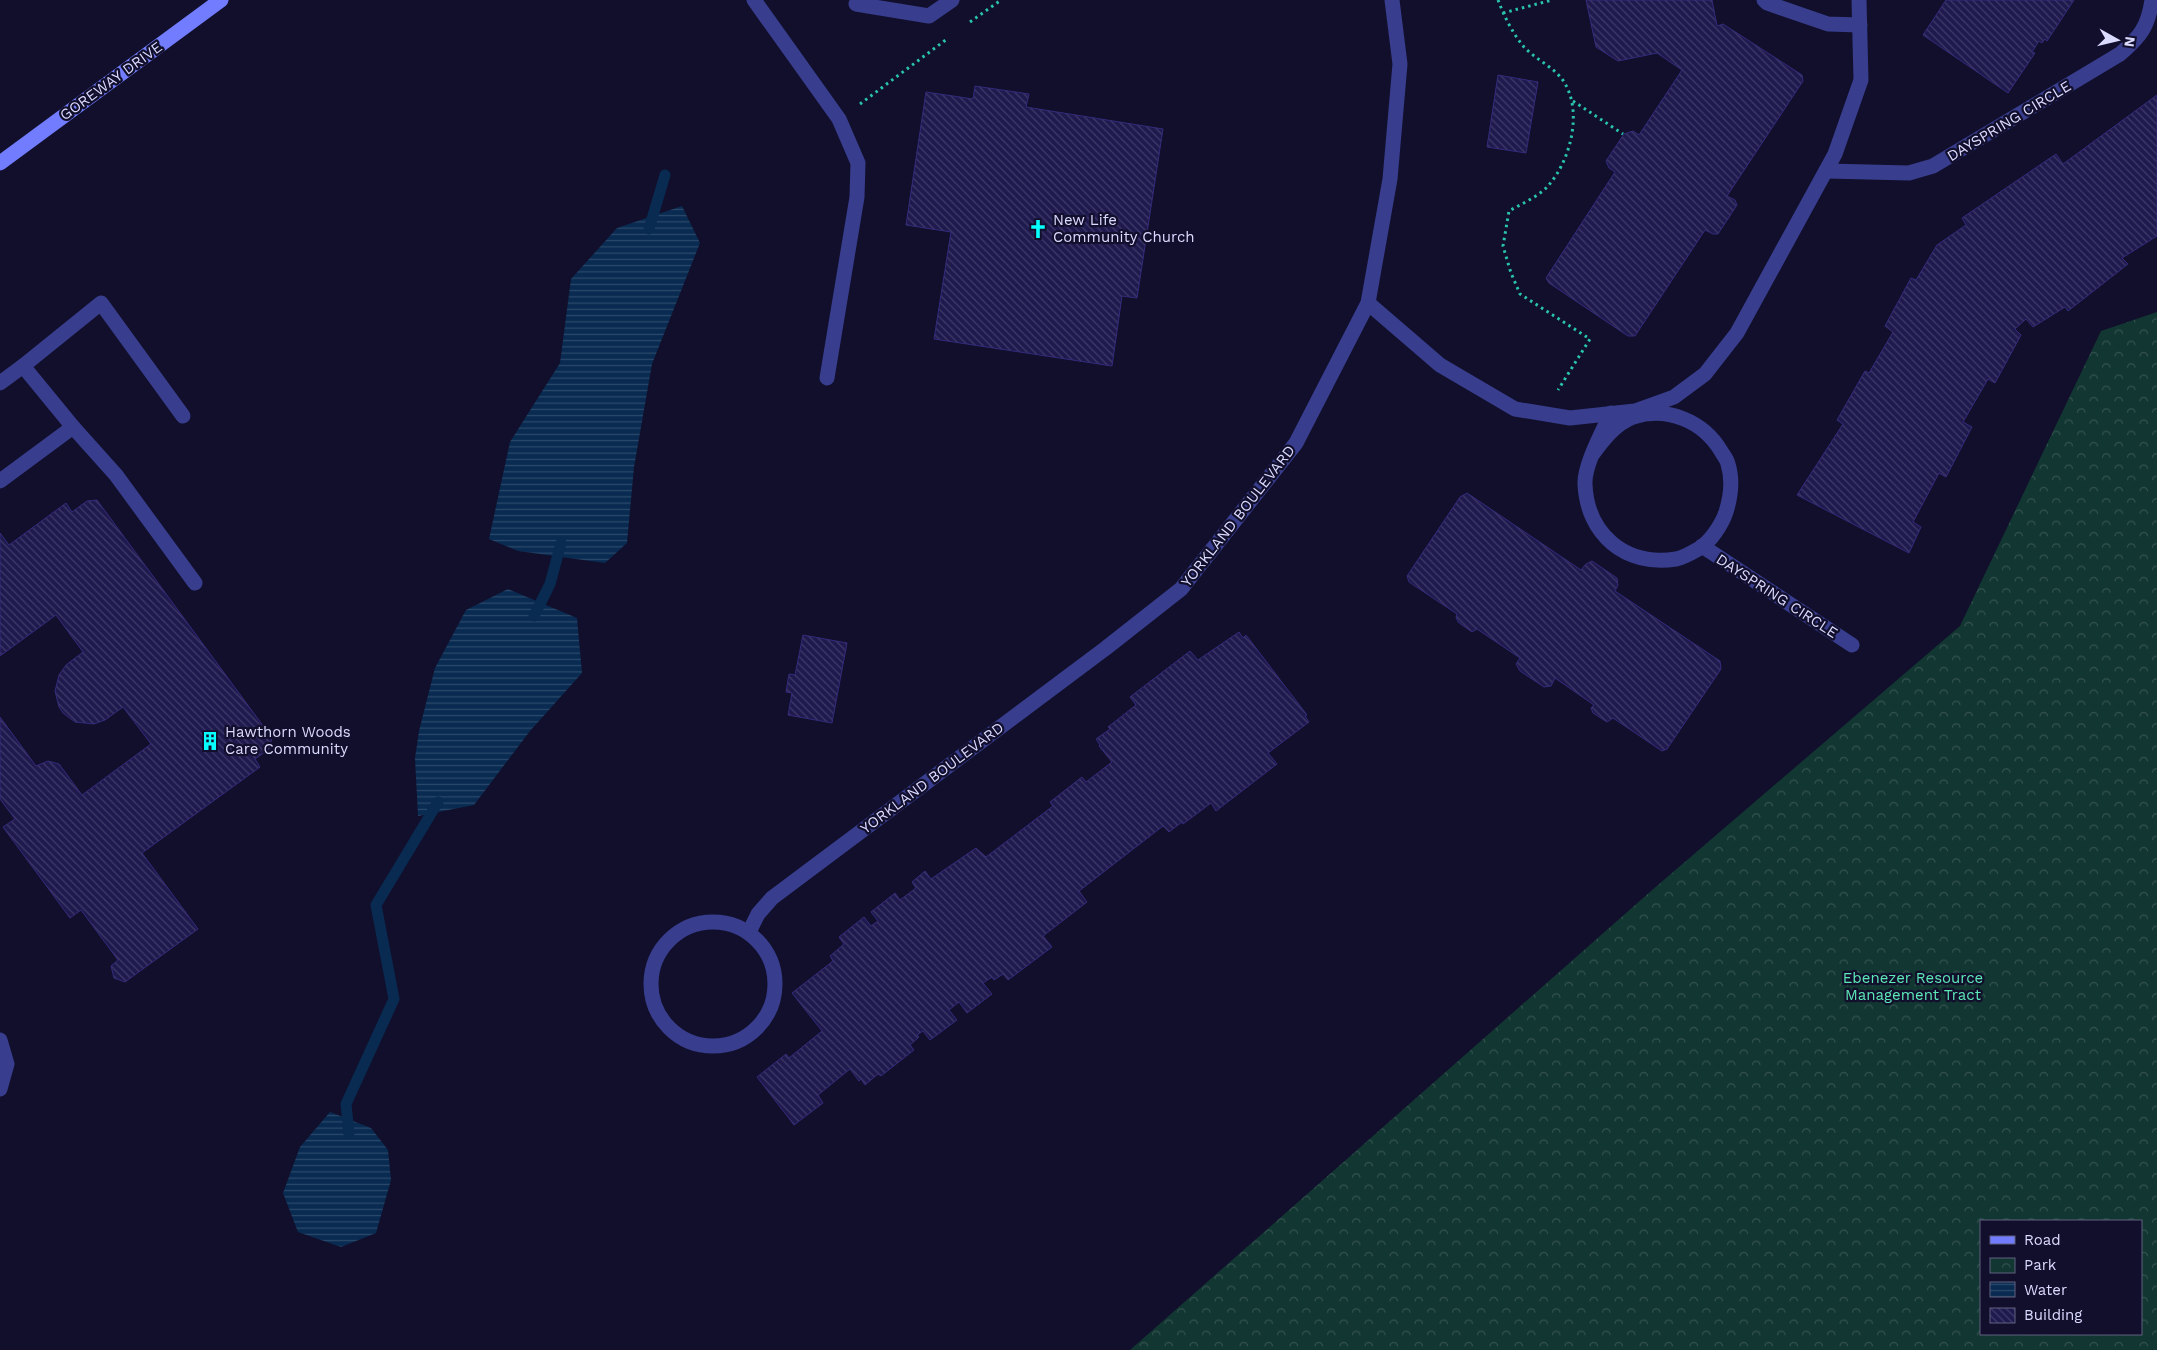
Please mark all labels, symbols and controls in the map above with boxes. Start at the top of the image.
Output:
north arrow [2092,15,2142,65]
text: N [2121,36,2139,48]
street label: GOREWAY DRIVE [56,38,166,124]
street label: DAYSPRING CIRCLE [1944,77,2074,165]
place label: New Life Community Church [1053,211,1195,246]
church icon: New Life Community Church [1027,218,1049,240]
street label: YORKLAND BOULEVARD [1177,442,1299,590]
street label: DAYSPRING CIRCLE [1713,550,1841,642]
street label: YORKLAND BOULEVARD [857,718,1007,838]
place label: Hawthorn Woods Care Community [225,723,351,758]
building icon: Hawthorn Woods Care Community [199,730,221,752]
park label: Ebenezer Resource Management Tract [1843,969,1983,1004]
legend [1980,1220,2142,1335]
text: Road [2024,1231,2061,1249]
text: Park [2024,1256,2057,1274]
text: Water [2024,1281,2067,1299]
text: Building [2024,1306,2082,1324]

